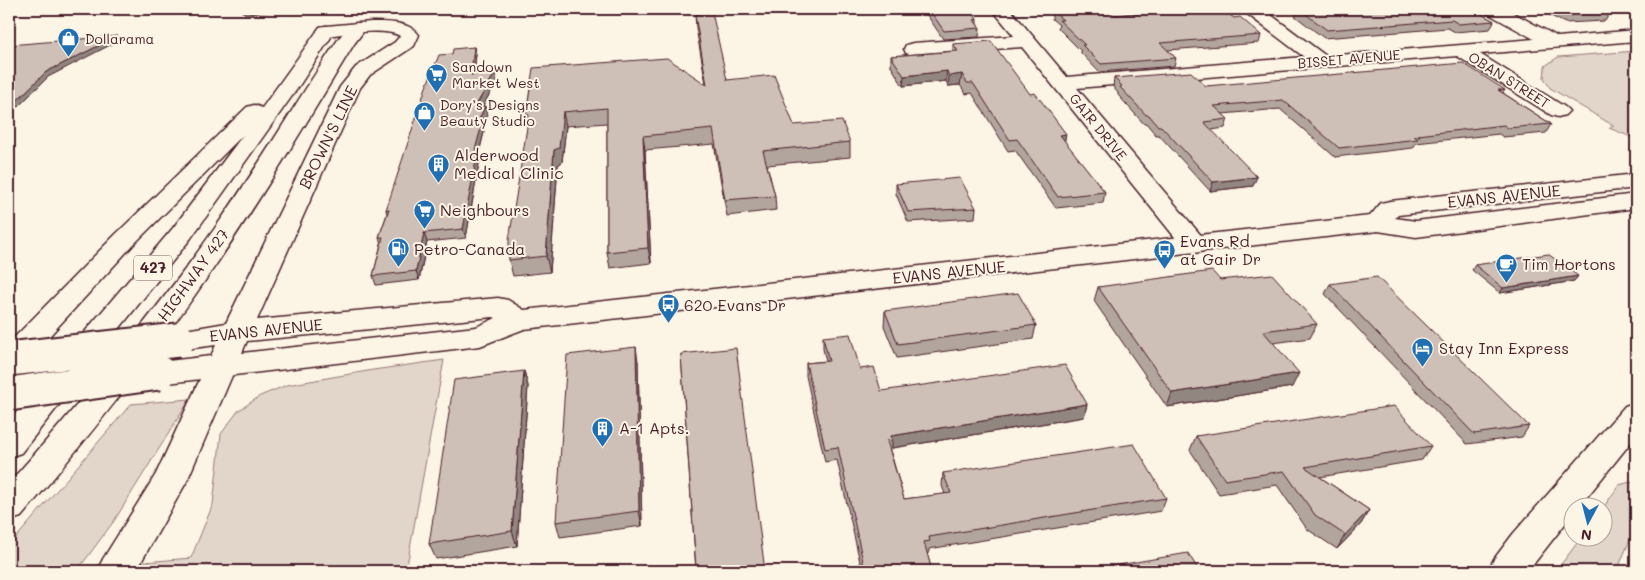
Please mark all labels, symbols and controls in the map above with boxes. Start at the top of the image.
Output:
shop icon: Dollarama [57,27,81,58]
place label: Dollarama [85,29,154,48]
street label: BISSET AVENUE [1297,45,1401,72]
street label: OBAN STREET [1465,47,1554,112]
place label: Sandown Market West [452,57,540,92]
supermarket icon: Sandown Market West [424,63,448,94]
street label: BROWN'S LINE [293,81,362,192]
street label: GAIR DRIVE [1065,89,1131,164]
place label: Dory’s Designs Beauty Studio [440,95,539,130]
shop icon: Dory’s Designs Beauty Studio [412,101,436,132]
place label: Alderwood Medical Clinic [454,144,564,183]
building icon: Alderwood Medical Clinic [426,152,450,183]
street label: EVANS AVENUE [1446,179,1562,212]
supermarket icon: Neighbours [412,198,436,229]
place label: Neighbours [440,199,529,220]
street label: HIGHWAY 427 [152,224,233,325]
place label: Evans Rd at Gair Dr [1180,230,1261,269]
fuel station icon: Petro-Canada [386,237,410,268]
place label: Petro-Canada [414,238,525,259]
bus stop icon: Evans Rd at Gair Dr [1152,238,1176,269]
cafe icon: Tim Hortons [1494,252,1518,283]
place label: Tim Hortons [1522,253,1616,274]
street label: EVANS AVENUE [891,255,1007,288]
road number: 427 [134,256,172,280]
bus stop icon: 620 Evans Dr [656,293,680,324]
place label: 620 Evans Dr [684,294,786,315]
street label: EVANS AVENUE [208,313,324,346]
hotel icon: Stay Inn Express [1411,336,1435,367]
place label: Stay Inn Express [1439,337,1569,358]
building icon: A-1 Apts. [591,416,615,447]
place label: A-1 Apts. [619,417,690,438]
north arrow [1562,498,1612,548]
text: N [1580,525,1593,545]

